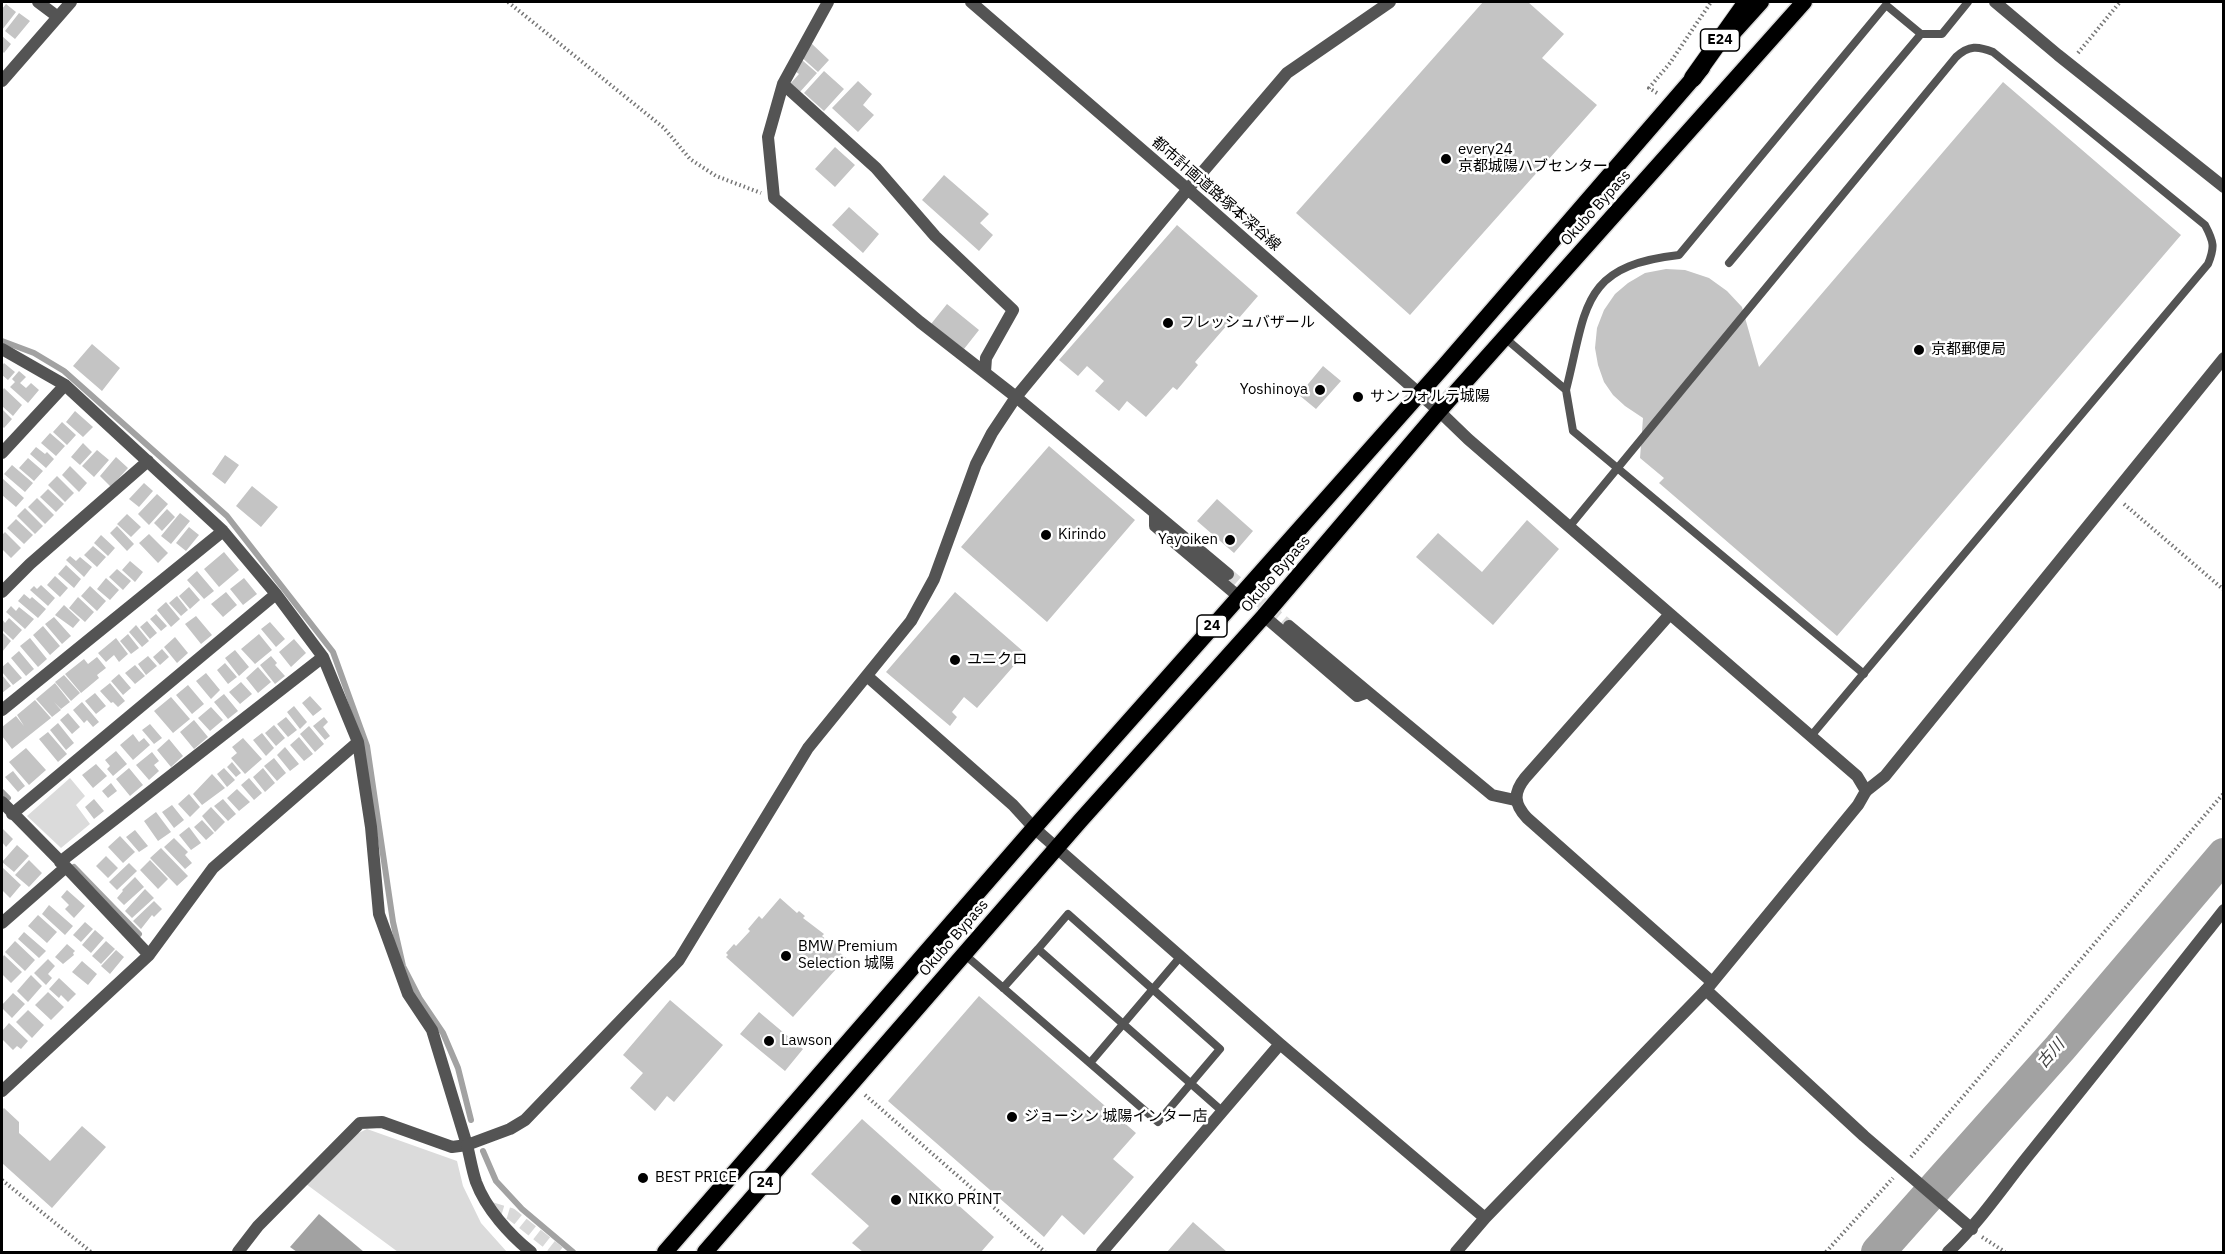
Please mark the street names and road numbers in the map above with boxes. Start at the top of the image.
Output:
road number: E24 [1700,29,1740,51]
street label: 都市計画道路塚本深谷線 [1148,133,1284,255]
street label: Okubo Bypass [1557,166,1635,250]
street label: Okubo Bypass [1238,532,1314,616]
road number: 24 [1197,615,1227,637]
street label: Okubo Bypass [916,896,992,980]
road number: 24 [750,1172,780,1194]

